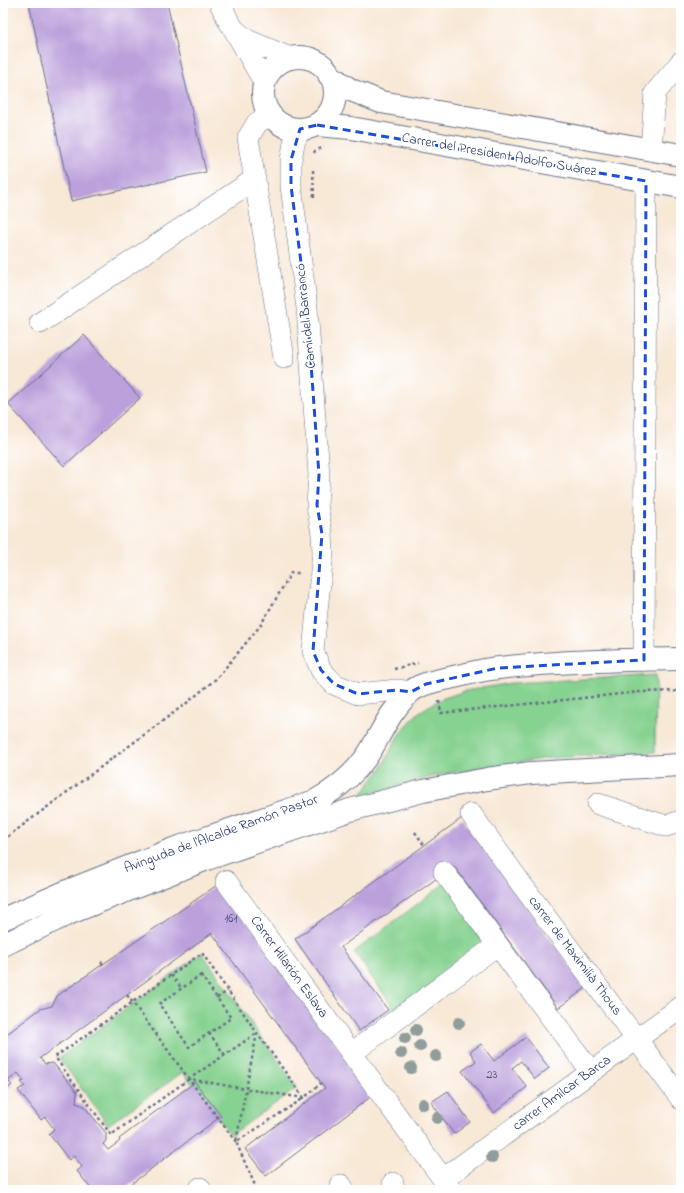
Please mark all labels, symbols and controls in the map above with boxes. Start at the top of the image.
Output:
street label: Carrer del President Adolfo Suárez [400,128,598,183]
street label: Camí del Barrancó [290,262,322,370]
street label: Avinguda de l'Alcalde Ramón Pastor [121,789,322,880]
street label: carrer de Maximilià Thous [523,892,627,1020]
house number: 161 [225,910,238,928]
street label: Carrer Hilarión Eslava [245,912,333,1022]
street label: carrer Amílcar Barca [508,1050,616,1136]
house number: 23 [487,1066,498,1084]

